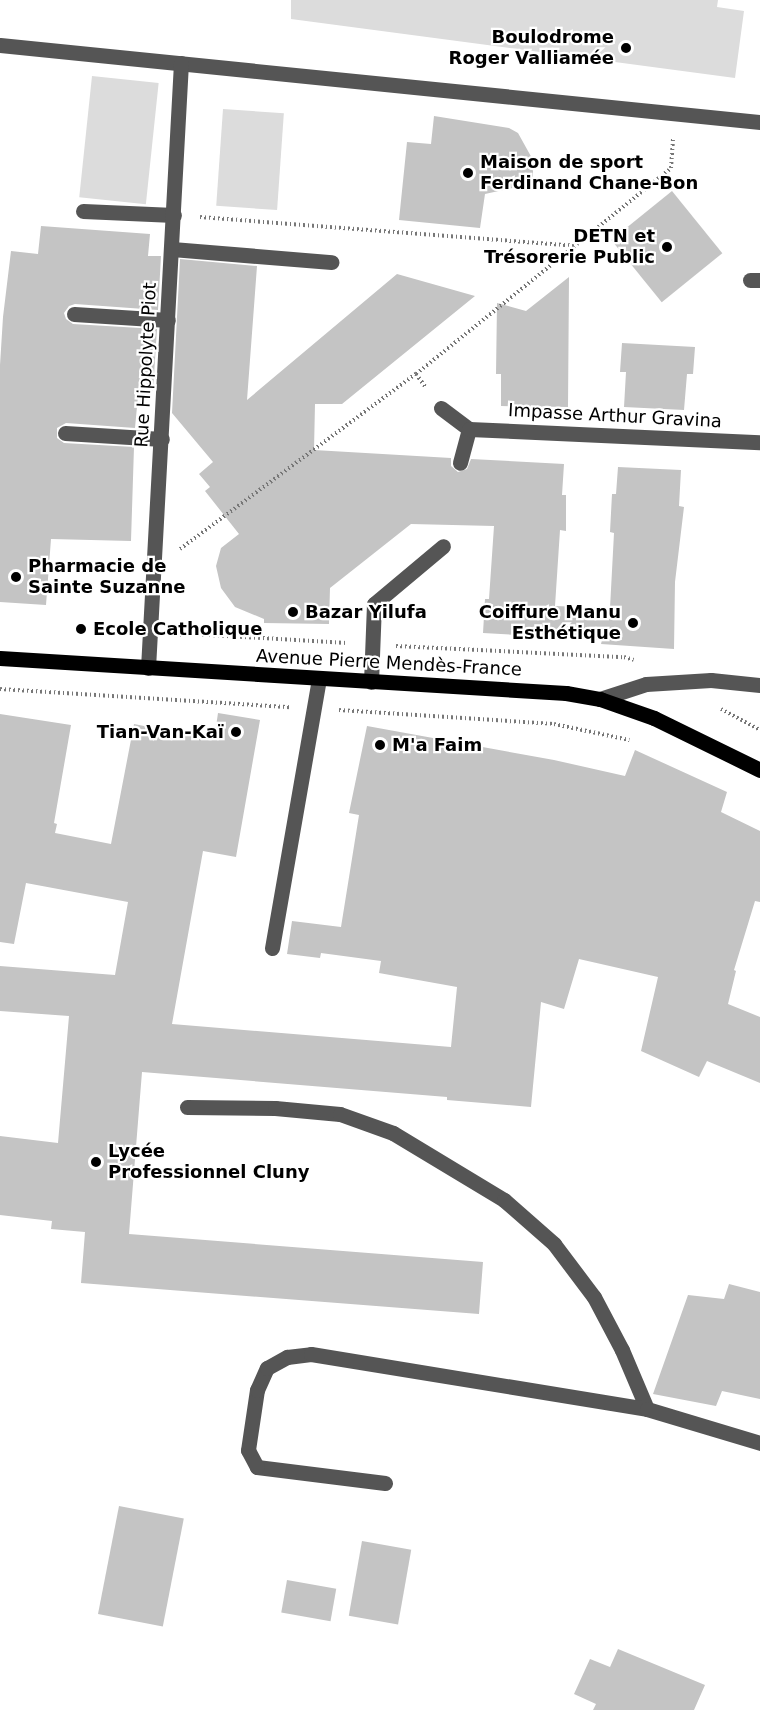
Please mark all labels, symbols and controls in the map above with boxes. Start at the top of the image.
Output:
place label: Boulodrome Roger Valliamée [449,27,614,70]
marker: Boulodrome Roger Valliamée [619,41,633,55]
place label: Maison de sport Ferdinand Chane-Bon [480,152,698,195]
marker: Maison de sport Ferdinand Chane-Bon [461,166,475,180]
place label: DETN et Trésorerie Public [484,226,655,268]
marker: DETN et Trésorerie Public [660,240,674,254]
street label: Rue Hippolyte Piot [131,282,161,448]
street label: Impasse Arthur Gravina [508,400,722,432]
place label: Pharmacie de Sainte Suzanne [28,556,185,598]
marker: Pharmacie de Sainte Suzanne [9,570,23,584]
place label: Bazar Yilufa [305,601,427,623]
place label: Coiffure Manu Esthétique [479,602,621,644]
marker: Bazar Yilufa [286,605,300,619]
marker: Coiffure Manu Esthétique [626,616,640,630]
place label: Ecole Catholique [93,618,262,640]
marker: Ecole Catholique [74,622,88,636]
street label: Avenue Pierre Mendès-France [255,645,523,681]
place label: Tian-Van-Kaï [97,721,224,743]
marker: Tian-Van-Kaï [229,725,243,739]
place label: M'a Faim [392,734,482,756]
marker: M'a Faim [373,738,387,752]
place label: Lycée Professionnel Cluny [108,1141,309,1184]
marker: Lycée Professionnel Cluny [89,1155,103,1169]

